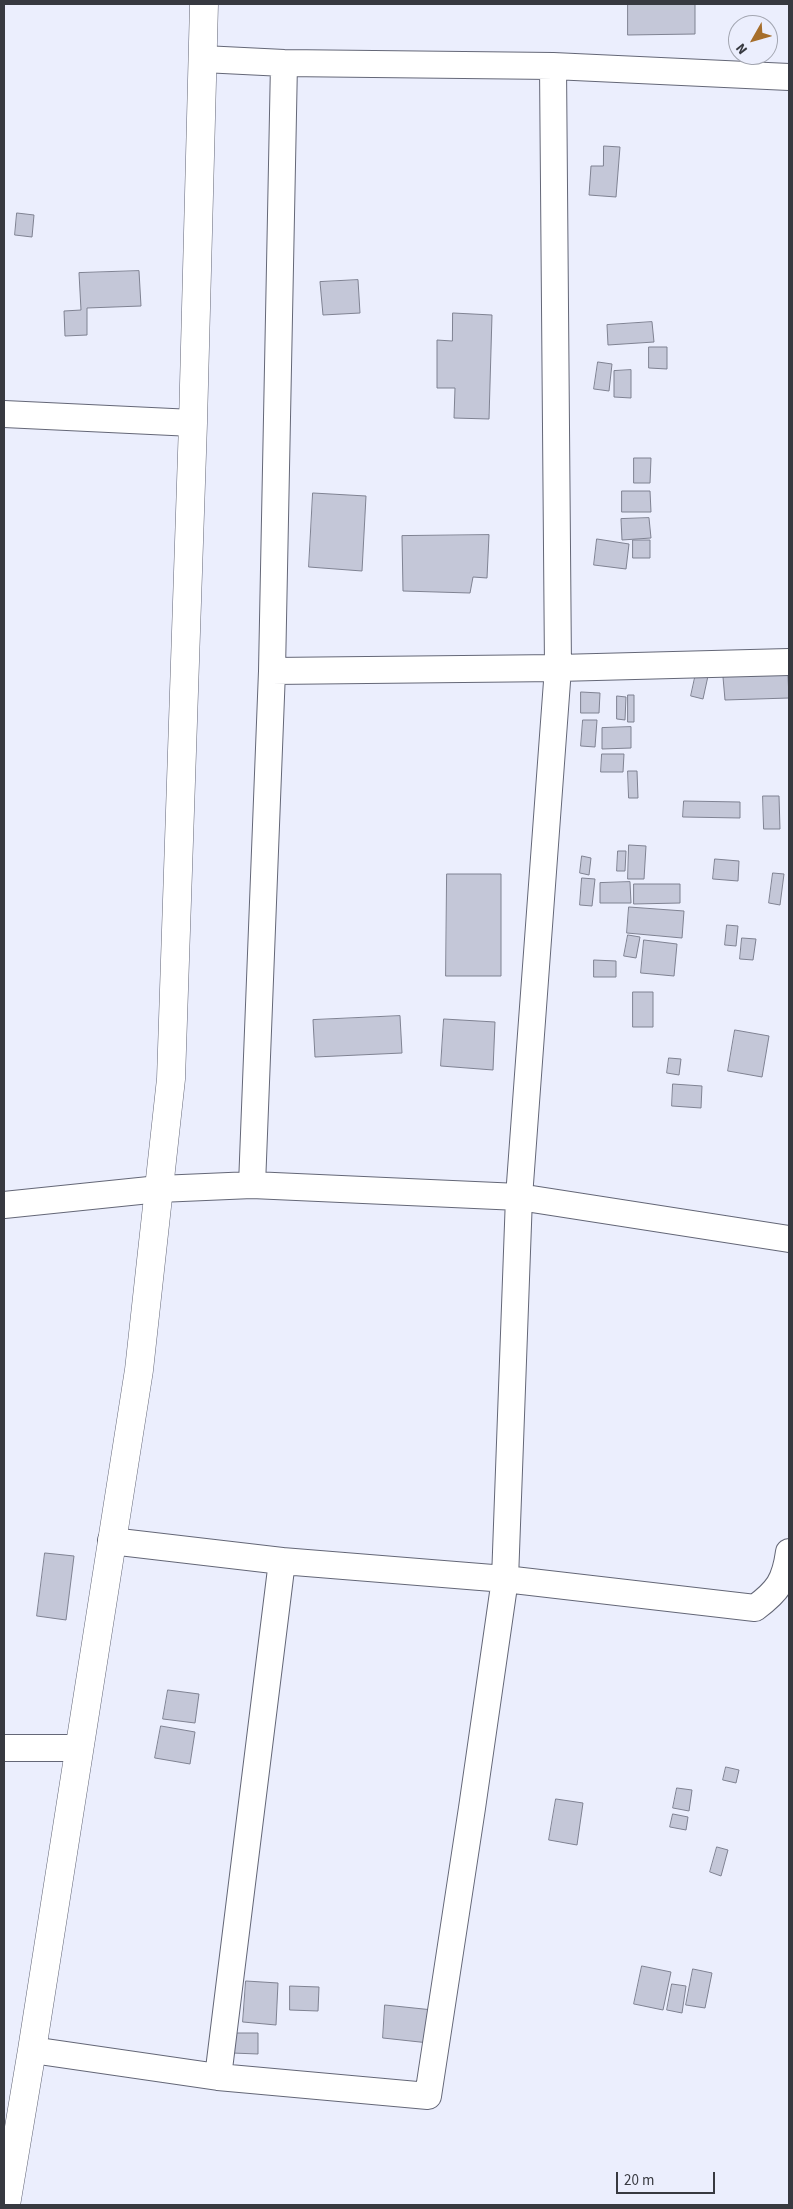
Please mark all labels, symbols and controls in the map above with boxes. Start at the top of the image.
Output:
north arrow [728,15,778,65]
text: N [731,39,753,58]
scale bar [618,2162,717,2194]
text: 20 m [624,2170,654,2191]

